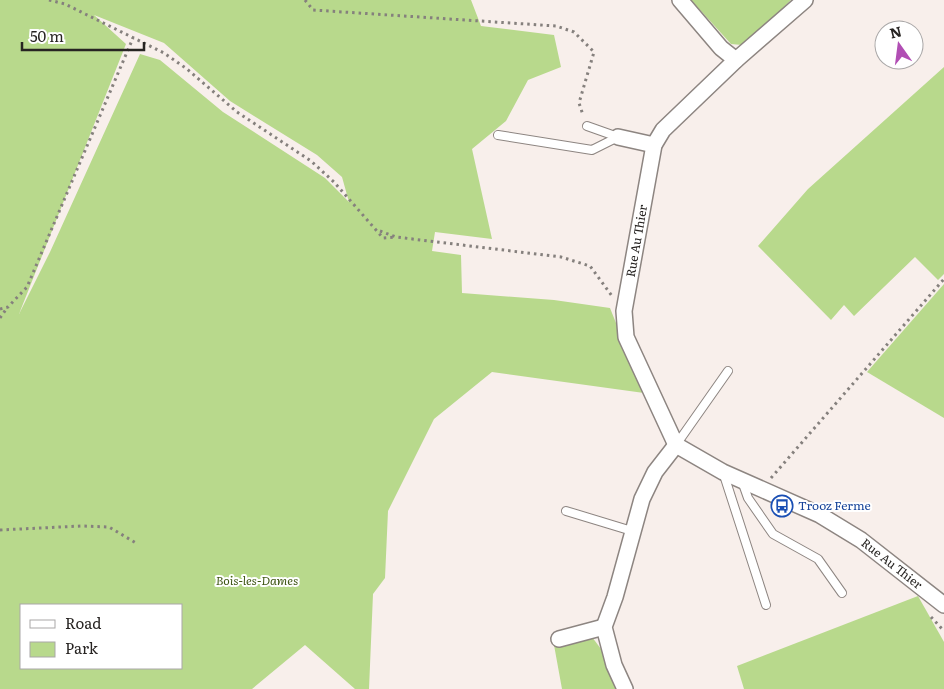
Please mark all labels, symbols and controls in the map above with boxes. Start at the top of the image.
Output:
scale bar [22,20,145,52]
north arrow [874,20,924,70]
text: N [887,20,904,43]
text: 50 m [30,24,64,47]
street label: Rue Au Thier [621,203,651,279]
bus stop icon: Trooz Ferme [770,494,794,518]
place label: Trooz Ferme [798,496,871,514]
street label: Rue Au Thier [858,533,927,593]
park label: Bois-les-Dames [216,571,298,589]
legend [20,604,182,669]
text: Road [65,611,101,634]
text: Park [65,636,99,659]

